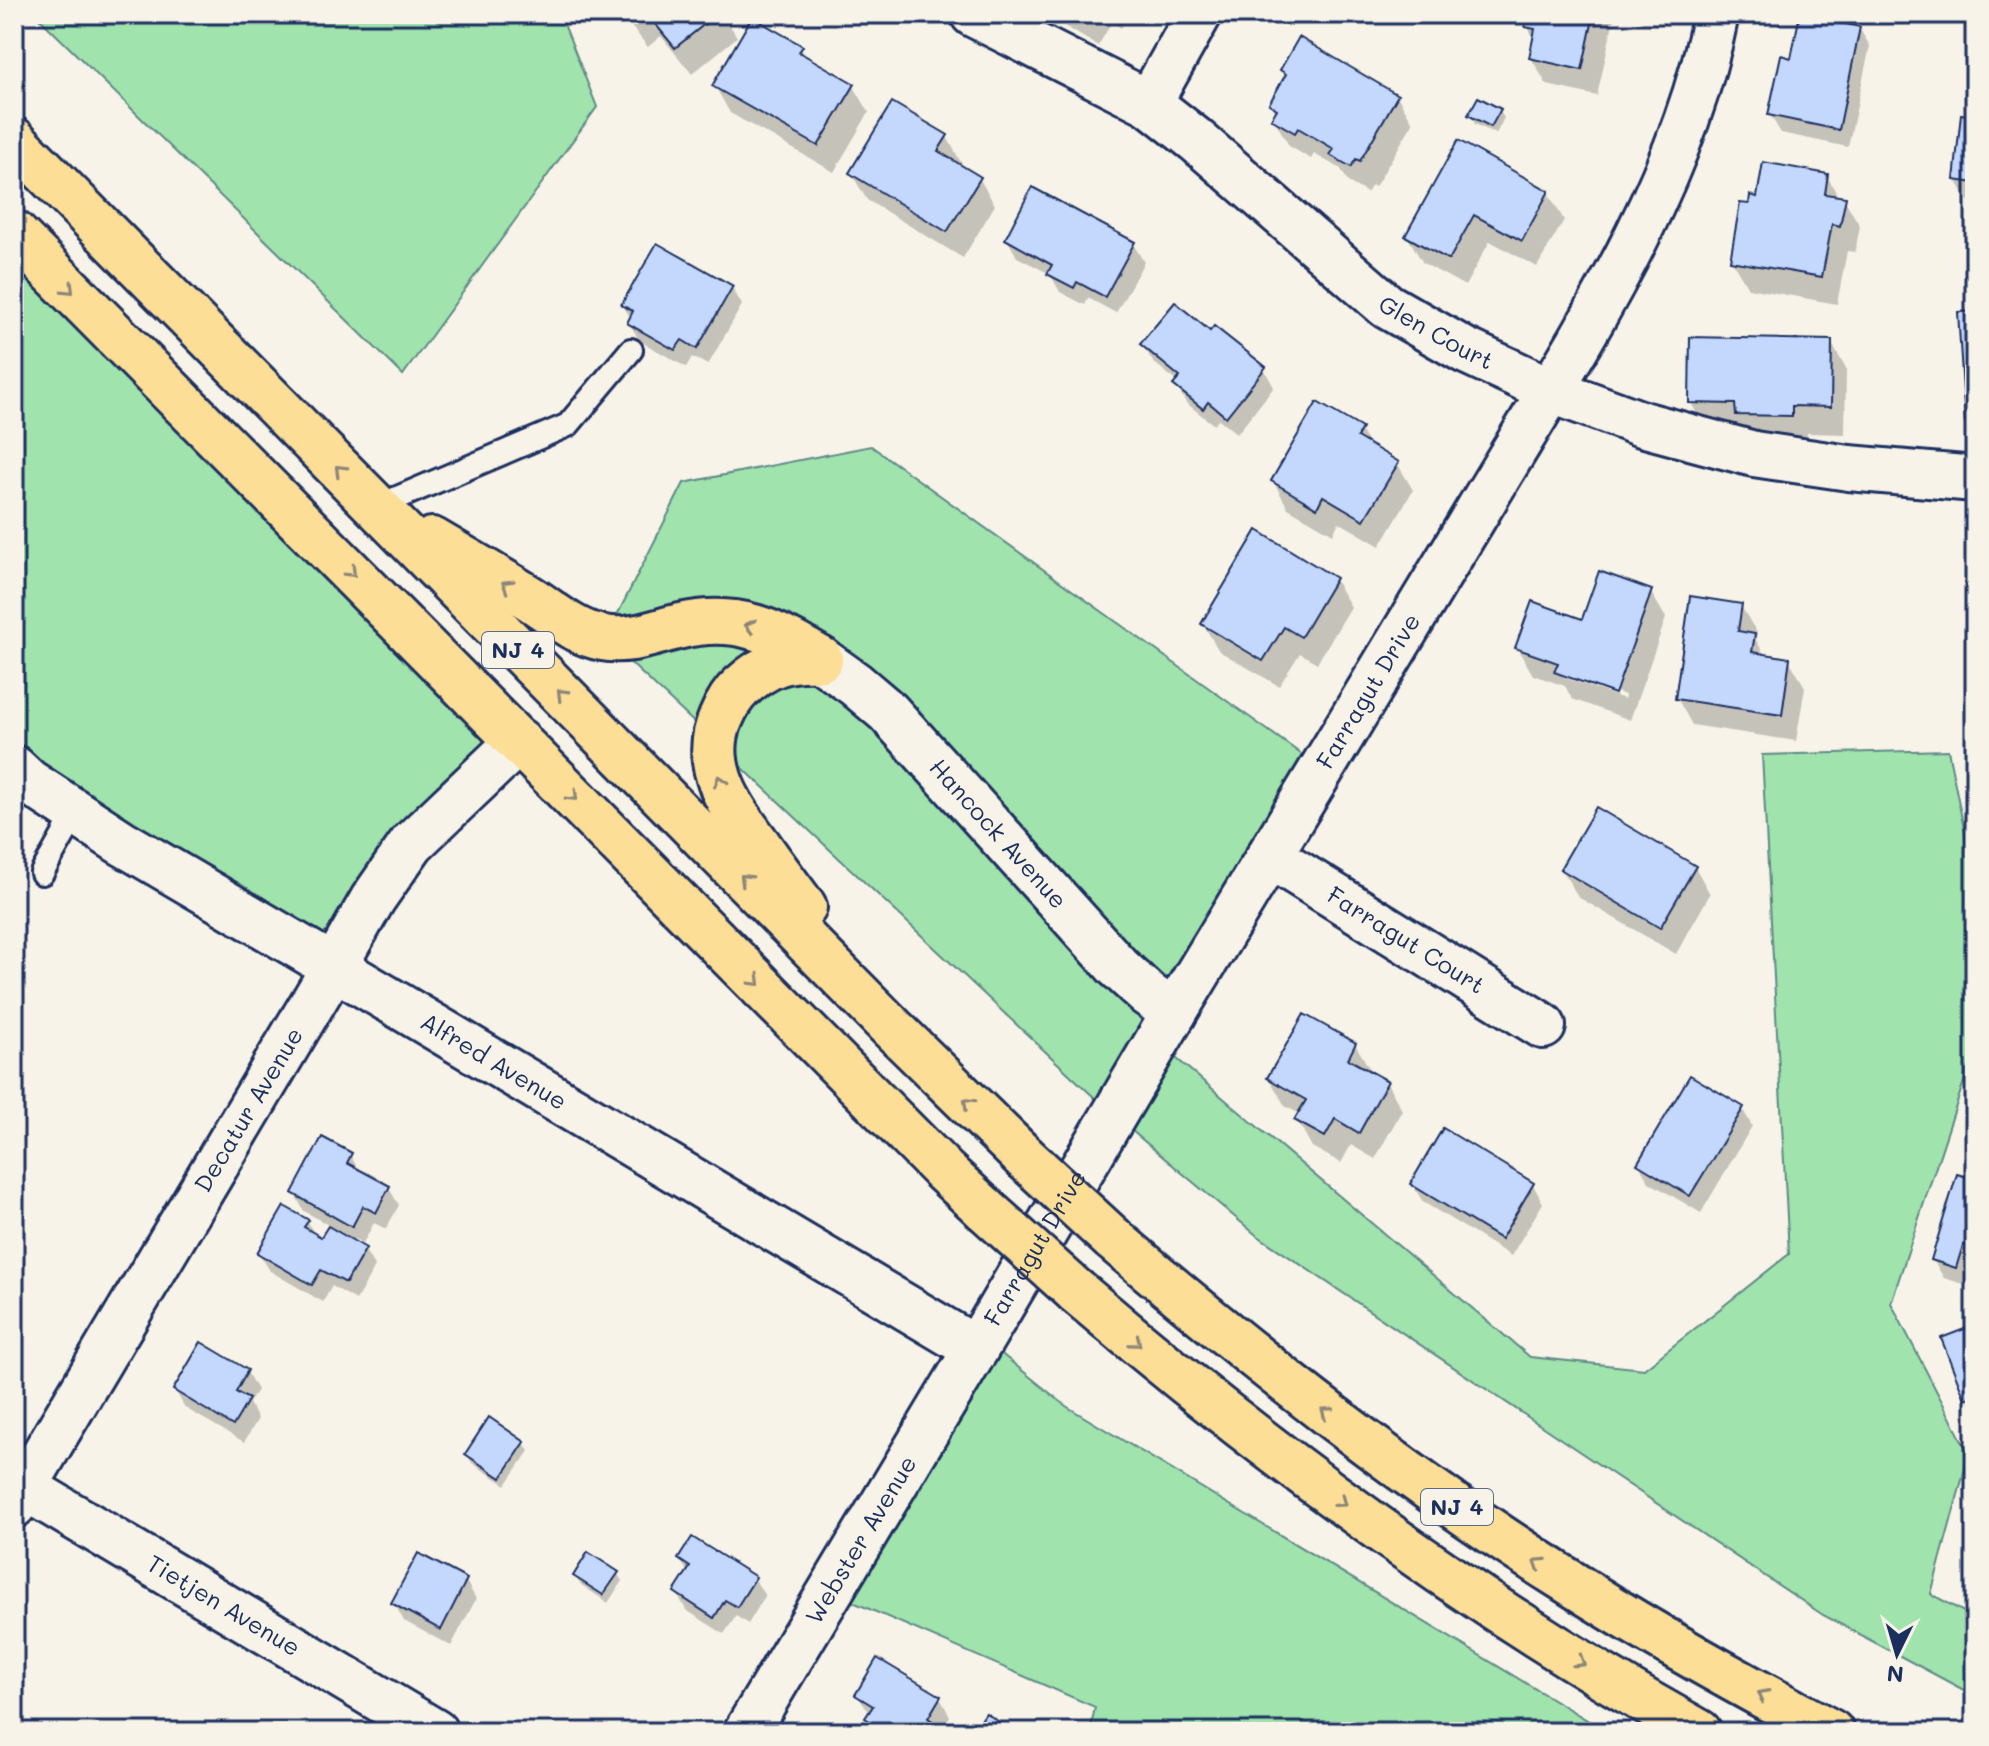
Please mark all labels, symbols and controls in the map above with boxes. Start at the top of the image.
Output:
one-way arrow [60,280,74,294]
street label: Glen Court [1374,288,1499,376]
one-way arrow [335,465,349,479]
one-way arrow [342,563,356,577]
one-way arrow [501,579,516,595]
street label: Farragut Drive [1309,607,1426,774]
one-way arrow [744,618,758,635]
road number: NJ 4 [482,632,554,668]
one-way arrow [557,689,572,703]
street label: Hancock Avenue [924,752,1075,914]
one-way arrow [714,775,730,789]
one-way arrow [564,787,579,801]
one-way arrow [740,874,754,888]
street label: Farragut Court [1322,879,1491,1000]
one-way arrow [747,972,761,986]
street label: Alfred Avenue [415,1005,573,1116]
street label: Decatur Avenue [186,1021,309,1197]
one-way arrow [963,1098,977,1112]
street label: Farragut Drive [976,1163,1092,1331]
one-way arrow [1126,1332,1141,1347]
one-way arrow [1321,1408,1335,1422]
street label: Webster Avenue [798,1449,923,1629]
road number: NJ 4 [1421,1489,1493,1525]
one-way arrow [1332,1492,1346,1506]
street label: Tietjen Avenue [142,1547,307,1662]
one-way arrow [1533,1557,1547,1572]
north arrow [1857,1614,1937,1694]
one-way arrow [1571,1652,1586,1667]
text: N [1886,1659,1905,1690]
one-way arrow [1756,1690,1770,1705]

